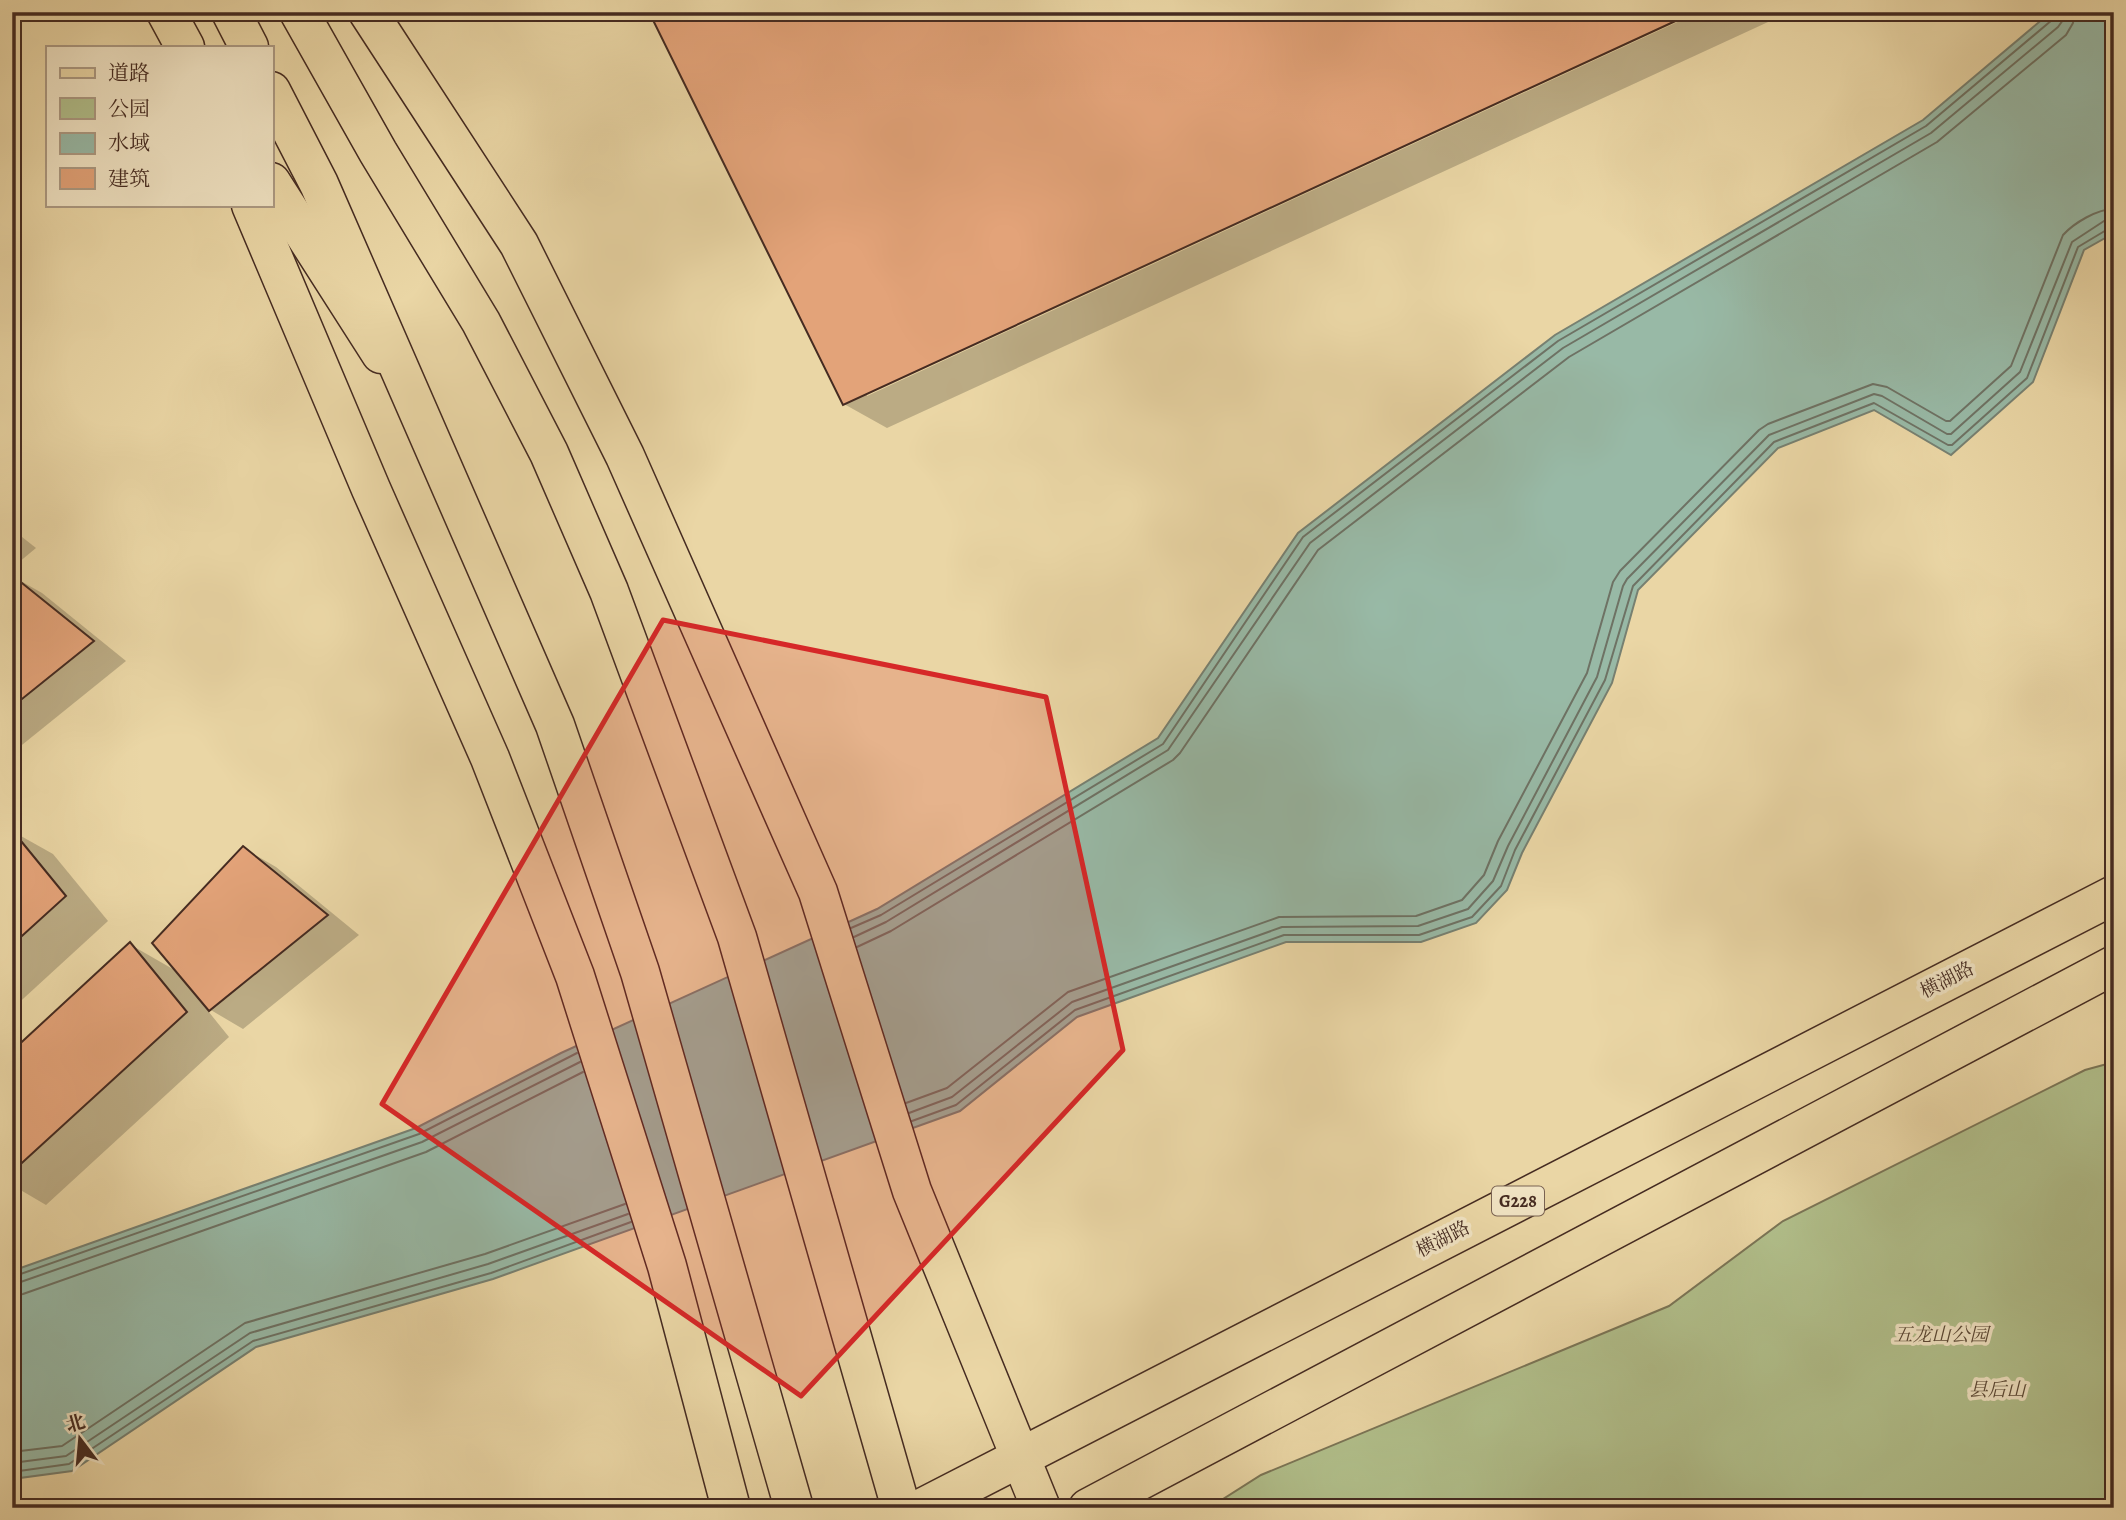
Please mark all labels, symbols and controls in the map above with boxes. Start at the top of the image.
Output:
legend [46,46,273,206]
text: 道路 [108,59,150,87]
text: 公园 [108,95,150,123]
text: 水域 [108,129,150,157]
text: 建筑 [108,165,150,193]
street label: 横湖路 [1916,955,1978,1005]
road number: G228 [1492,1186,1544,1216]
street label: 横湖路 [1412,1214,1474,1264]
park label: 五龙山公园 [1893,1322,1991,1348]
park label: 县后山 [1968,1377,2027,1403]
north arrow [46,1404,116,1474]
text: 北 [63,1409,88,1439]

